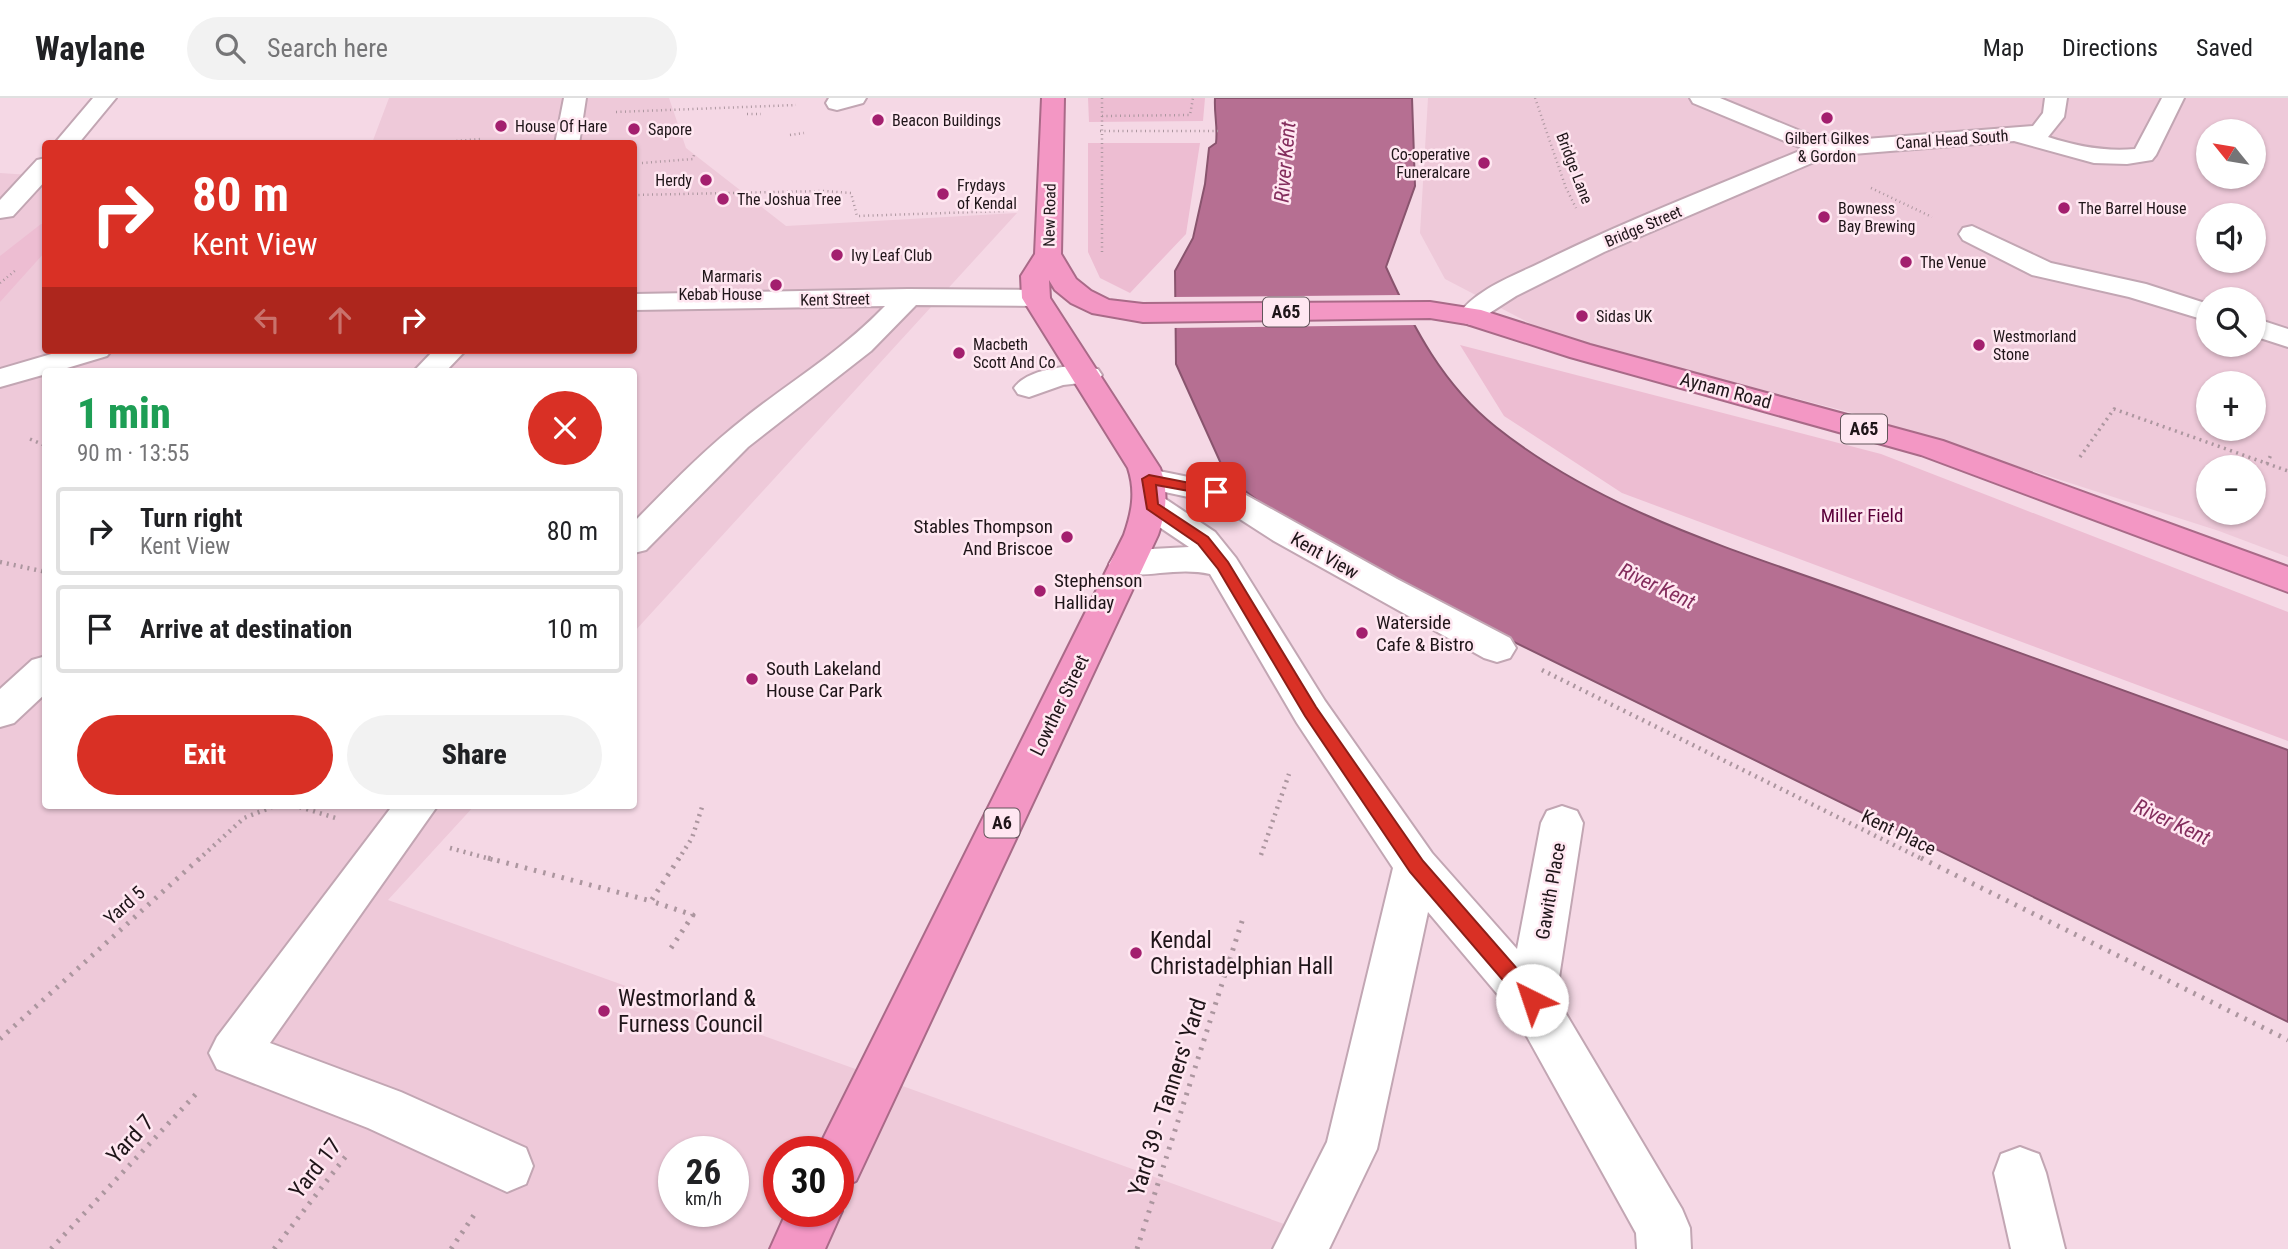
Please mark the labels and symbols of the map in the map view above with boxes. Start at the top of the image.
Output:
marker: Gilbert Gilkes & Gordon [1819,110,1835,126]
place label: Beacon Buildings [892,111,1001,130]
marker: Beacon Buildings [870,112,886,128]
place label: House Of Hare [515,117,607,136]
marker: House Of Hare [493,118,509,134]
north arrow [2196,119,2266,189]
place label: Sapore [648,120,692,139]
water label: River Kent [1270,120,1301,203]
marker: Sapore [626,121,642,137]
street label: Canal Head South [1895,126,2009,153]
place label: Gilbert Gilkes & Gordon [1785,129,1869,166]
street label: Bridge Lane [1552,130,1597,207]
place label: Co-operative Funeralcare [1391,145,1470,182]
marker: Co-operative Funeralcare [1476,155,1492,171]
place label: Herdy [655,171,692,190]
marker: Herdy [698,172,714,188]
place label: Frydays of Kendal [957,176,1017,213]
street label: New Road [1039,183,1060,247]
marker: Frydays of Kendal [935,186,951,202]
place label: The Joshua Tree [737,190,841,209]
marker: The Joshua Tree [715,191,731,207]
place label: Bowness Bay Brewing [1838,199,1915,236]
place label: The Barrel House [2078,199,2187,218]
marker: The Barrel House [2056,200,2072,216]
street label: Bridge Street [1602,202,1685,251]
marker: Bowness Bay Brewing [1816,209,1832,225]
place label: Ivy Leaf Club [851,246,932,265]
marker: Ivy Leaf Club [829,247,845,263]
place label: The Venue [1920,253,1986,272]
marker: The Venue [1898,254,1914,270]
place label: Marmaris Kebab House [678,267,762,304]
marker: Marmaris Kebab House [768,277,784,293]
street label: Kent Street [800,289,870,310]
road number: A65 [1263,298,1309,327]
place label: Sidas UK [1596,307,1653,326]
marker: Sidas UK [1574,308,1590,324]
place label: Westmorland Stone [1993,327,2076,364]
place label: Macbeth Scott And Co [973,335,1056,372]
marker: Westmorland Stone [1971,337,1987,353]
marker: Macbeth Scott And Co [951,345,967,361]
street label: Aynam Road [1678,367,1774,414]
road number: A65 [1841,414,1887,444]
pin [1186,462,1246,522]
park label: Miller Field [1821,504,1903,527]
place label: Stables Thompson And Briscoe [913,515,1053,560]
street label: Kent View [1287,527,1363,584]
marker: Stables Thompson And Briscoe [1059,529,1075,545]
water label: River Kent [1615,558,1700,614]
place label: Stephenson Halliday [1054,569,1142,614]
marker: Stephenson Halliday [1032,583,1048,599]
place label: Waterside Cafe & Bistro [1376,611,1474,656]
marker: Waterside Cafe & Bistro [1354,625,1370,641]
street label: Lowther Street [1025,651,1094,759]
place label: South Lakeland House Car Park [766,657,883,702]
marker: South Lakeland House Car Park [744,671,760,687]
water label: River Kent [2130,794,2215,850]
street label: Kent Place [1858,805,1940,860]
road number: A6 [984,808,1020,838]
street label: Gawith Place [1531,841,1570,941]
street label: Yard 5 [99,881,150,930]
place label: Kendal Christadelphian Hall [1150,927,1333,980]
marker: Kendal Christadelphian Hall [1128,945,1144,961]
position arrow [1495,963,1569,1037]
place label: Westmorland & Furness Council [618,985,763,1038]
street label: Yard 39 - Tanners' Yard [1123,995,1212,1199]
marker: Westmorland & Furness Council [596,1003,612,1019]
street label: Yard 7 [101,1109,160,1169]
street label: Yard 17 [284,1133,347,1204]
speed limit sign: 30 [763,1136,854,1227]

